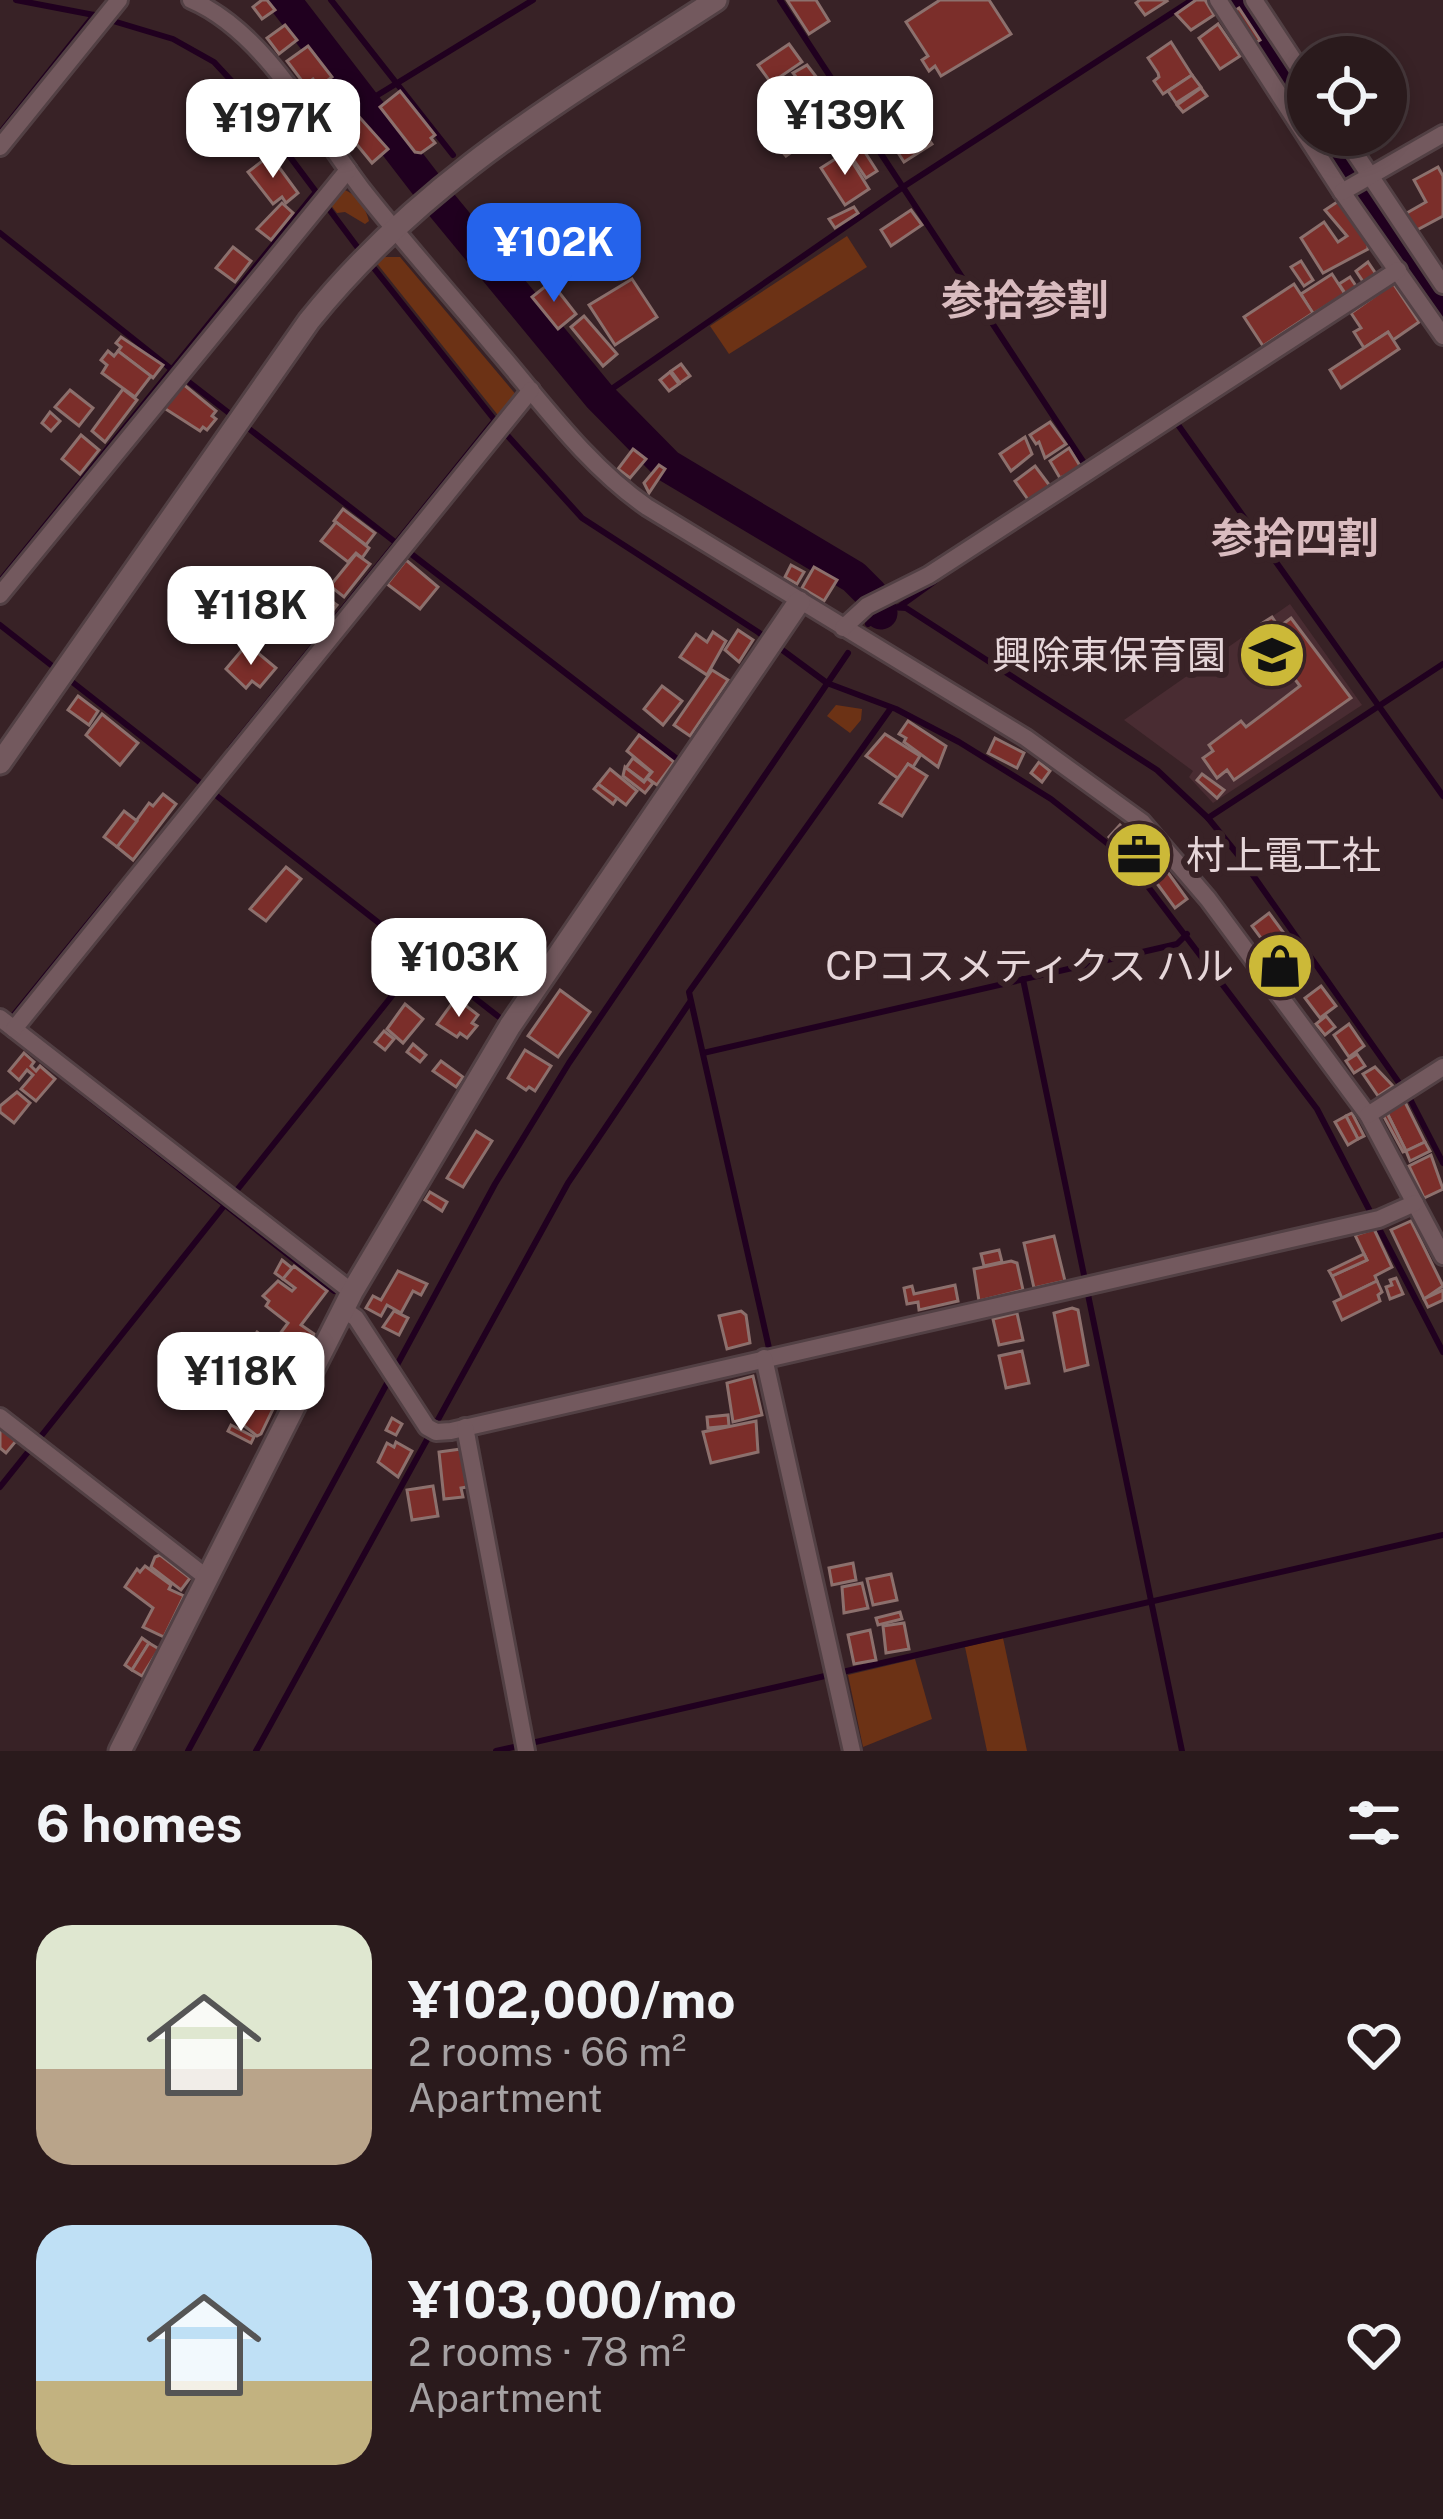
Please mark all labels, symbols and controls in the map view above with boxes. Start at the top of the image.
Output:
map controls [1287,36,1407,156]
button: locate [1287,36,1407,156]
pin: ¥139K [761,76,929,178]
pin: ¥197K [189,79,357,181]
text: ¥139K [784,92,906,138]
text: ¥197K [213,95,333,141]
pin: ¥102K [470,203,638,305]
text: ¥102K [494,219,614,265]
district label: 参拾参割 [941,275,1109,324]
district label: 参拾四割 [1211,513,1379,562]
pin: ¥118K [167,566,335,668]
text: ¥118K [194,582,308,628]
school or university icon: 興除東保育園 [1237,620,1307,690]
place label: 興除東保育園 [992,632,1226,678]
office icon: 村上電工社 [1104,820,1174,890]
place label: 村上電工社 [1186,832,1381,878]
pin: ¥103K [375,918,543,1020]
shop icon: CPコスメティクス ハル [1245,931,1315,1001]
text: ¥103K [398,934,520,980]
place label: CPコスメティクス ハル [825,943,1234,989]
pin: ¥118K [157,1332,325,1434]
text: ¥118K [184,1348,298,1394]
icon: filters [1341,1790,1407,1856]
text: 6 homes [36,1794,243,1853]
text: ¥102,000/mo [408,1970,736,2029]
icon: home [132,1973,276,2117]
icon: heart [1341,2012,1407,2078]
text: 2 rooms · 66 m² [408,2029,686,2075]
text: Apartment [408,2075,603,2121]
text: ¥103,000/mo [408,2270,737,2329]
icon: home [132,2273,276,2417]
icon: heart [1341,2312,1407,2378]
text: 2 rooms · 78 m² [408,2329,686,2375]
text: Apartment [408,2375,603,2421]

